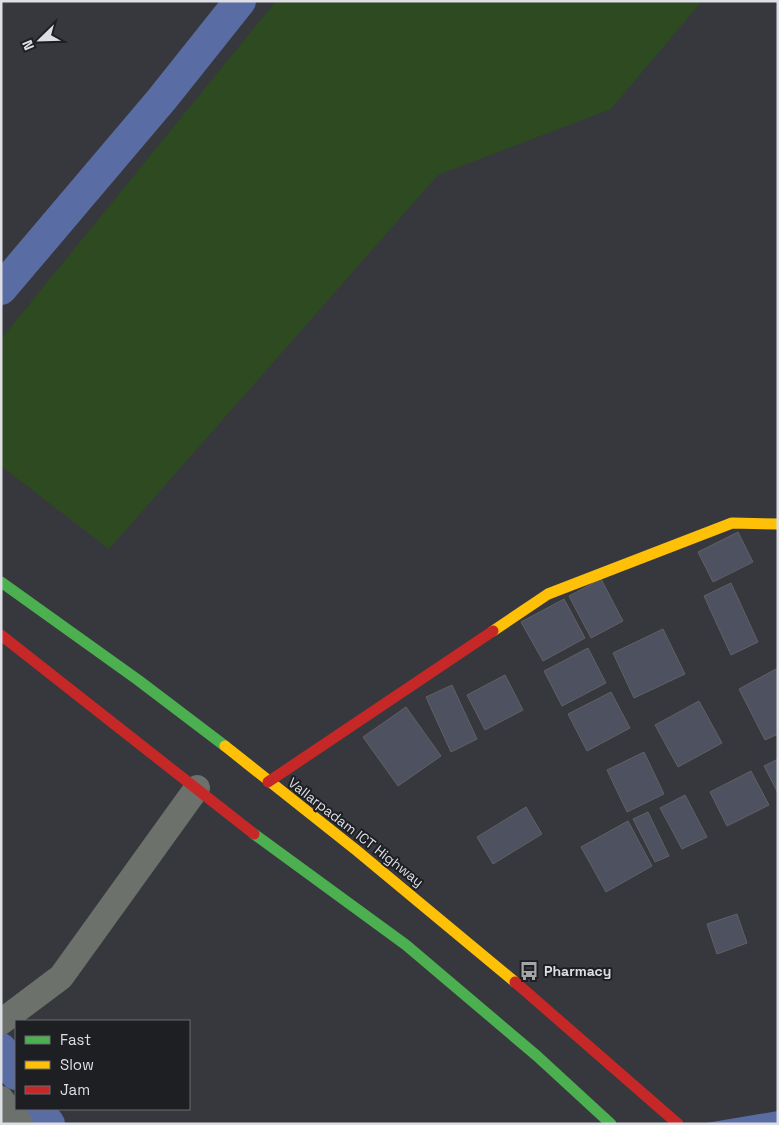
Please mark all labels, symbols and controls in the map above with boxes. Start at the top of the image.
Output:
north arrow [15,15,65,65]
text: N [18,37,38,53]
street label: Vallarpadam ICT Highway [285,773,427,891]
bus stop icon: Pharmacy [518,960,540,982]
place label: Pharmacy [544,962,611,980]
legend [15,1020,190,1110]
text: Fast [60,1030,91,1049]
text: Slow [60,1055,94,1074]
text: Jam [60,1080,90,1099]

